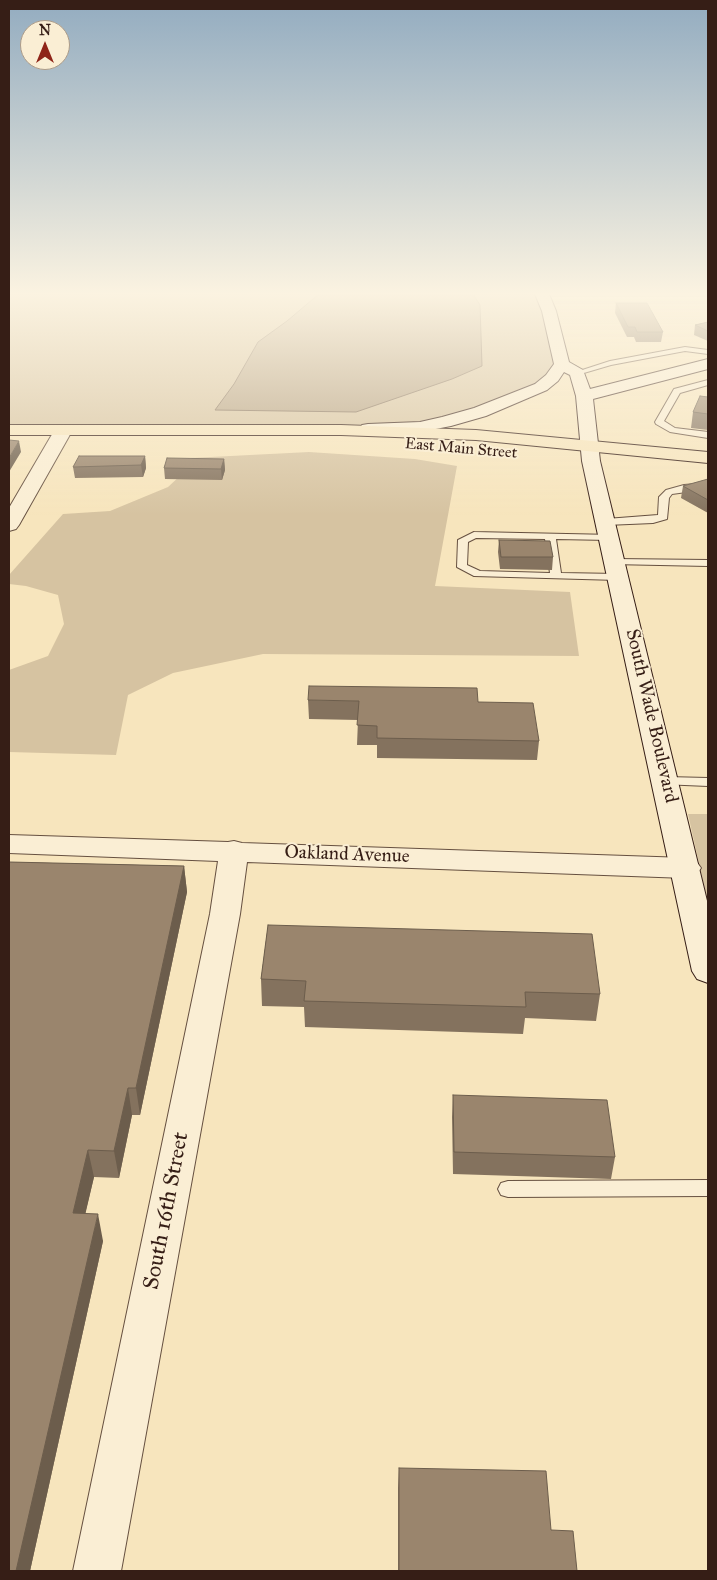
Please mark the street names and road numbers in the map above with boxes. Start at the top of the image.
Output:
street label: East Main Street [404,435,518,463]
street label: South Wade Boulevard [620,627,682,805]
street label: Oakland Avenue [284,841,410,869]
street label: South 16th Street [139,1130,195,1292]

